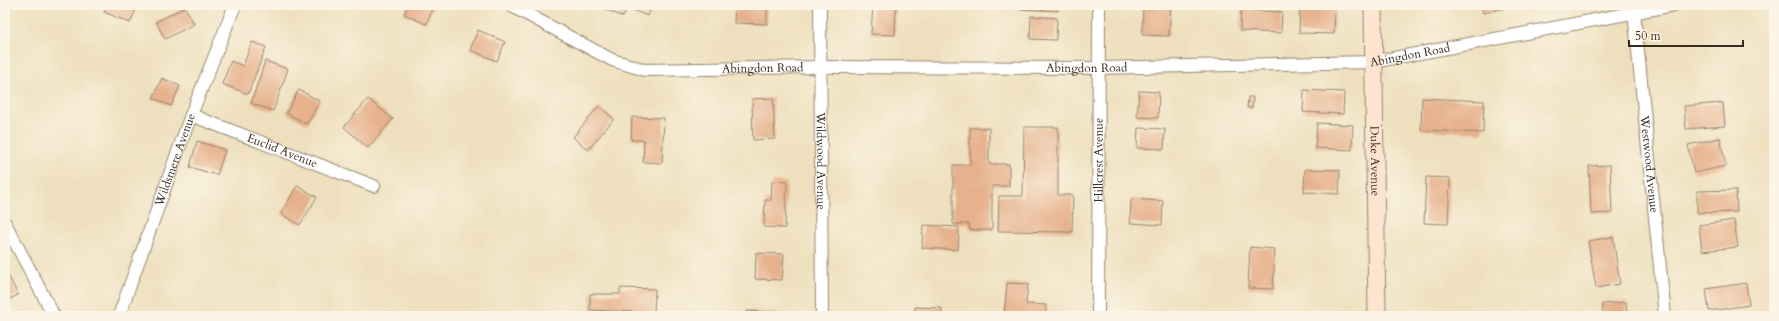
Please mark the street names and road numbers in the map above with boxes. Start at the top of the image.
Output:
street label: Abingdon Road [1368,39,1452,70]
street label: Abingdon Road [722,59,804,77]
street label: Abingdon Road [1046,59,1128,76]
street label: Wildsmere Avenue [151,111,199,209]
street label: Wildwood Avenue [813,111,829,210]
street label: Westwood Avenue [1637,114,1662,214]
street label: Hillcrest Avenue [1090,118,1107,202]
street label: Duke Avenue [1367,126,1383,196]
street label: Euclid Avenue [245,130,320,171]

